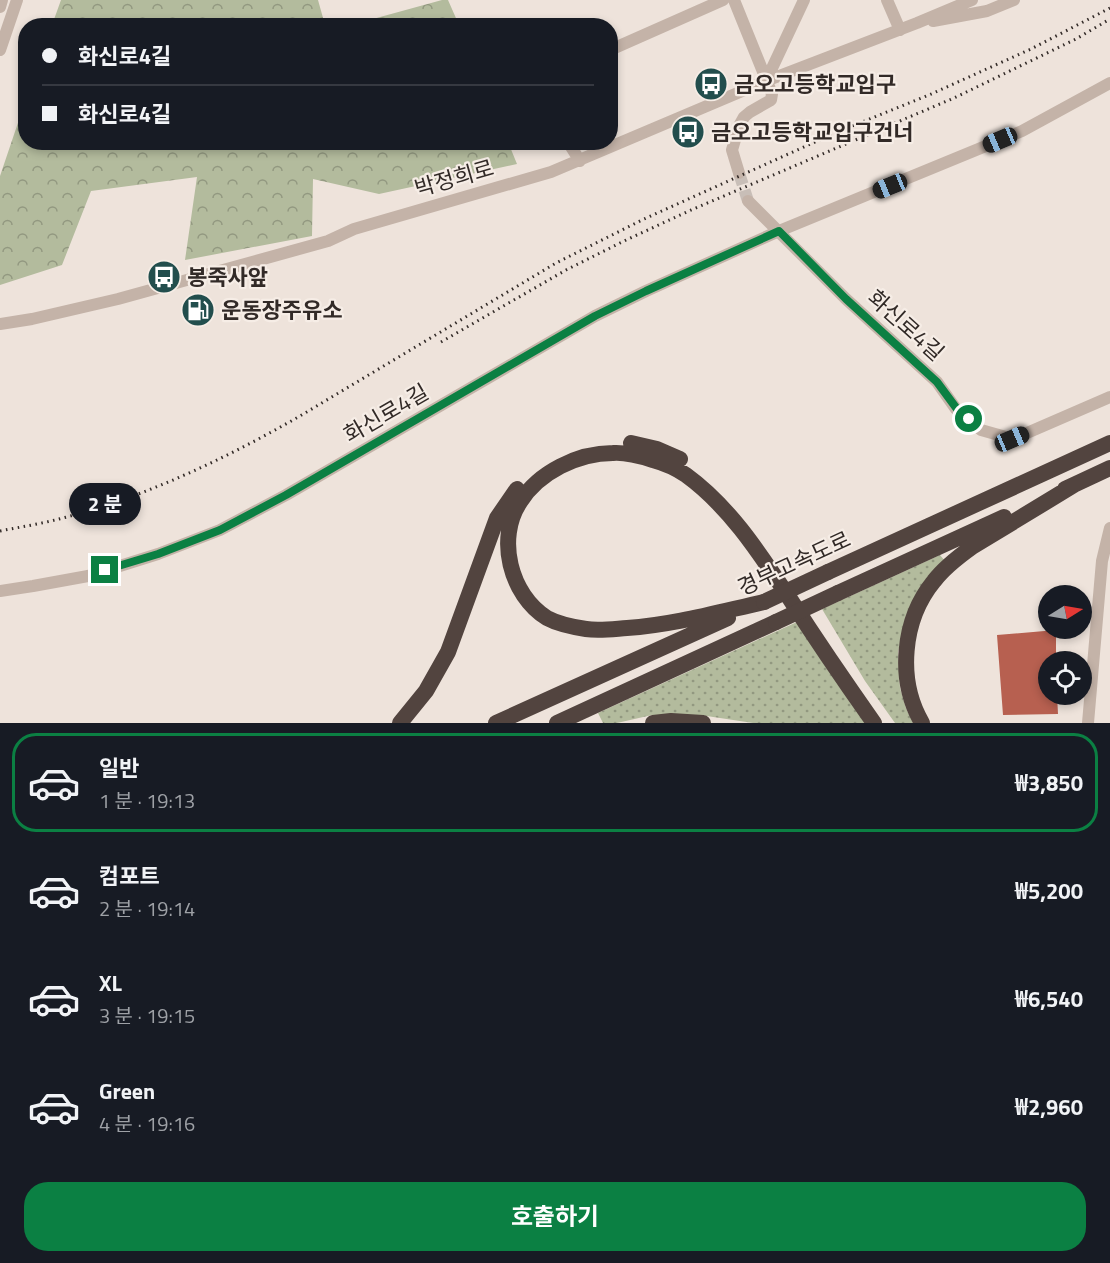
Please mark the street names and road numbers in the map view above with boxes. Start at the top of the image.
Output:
street label: 박정희로 [410,150,498,206]
street label: 화신로4길 [860,281,952,369]
street label: 화신로4길 [337,375,435,451]
street label: 경부고속도로 [732,522,856,604]

